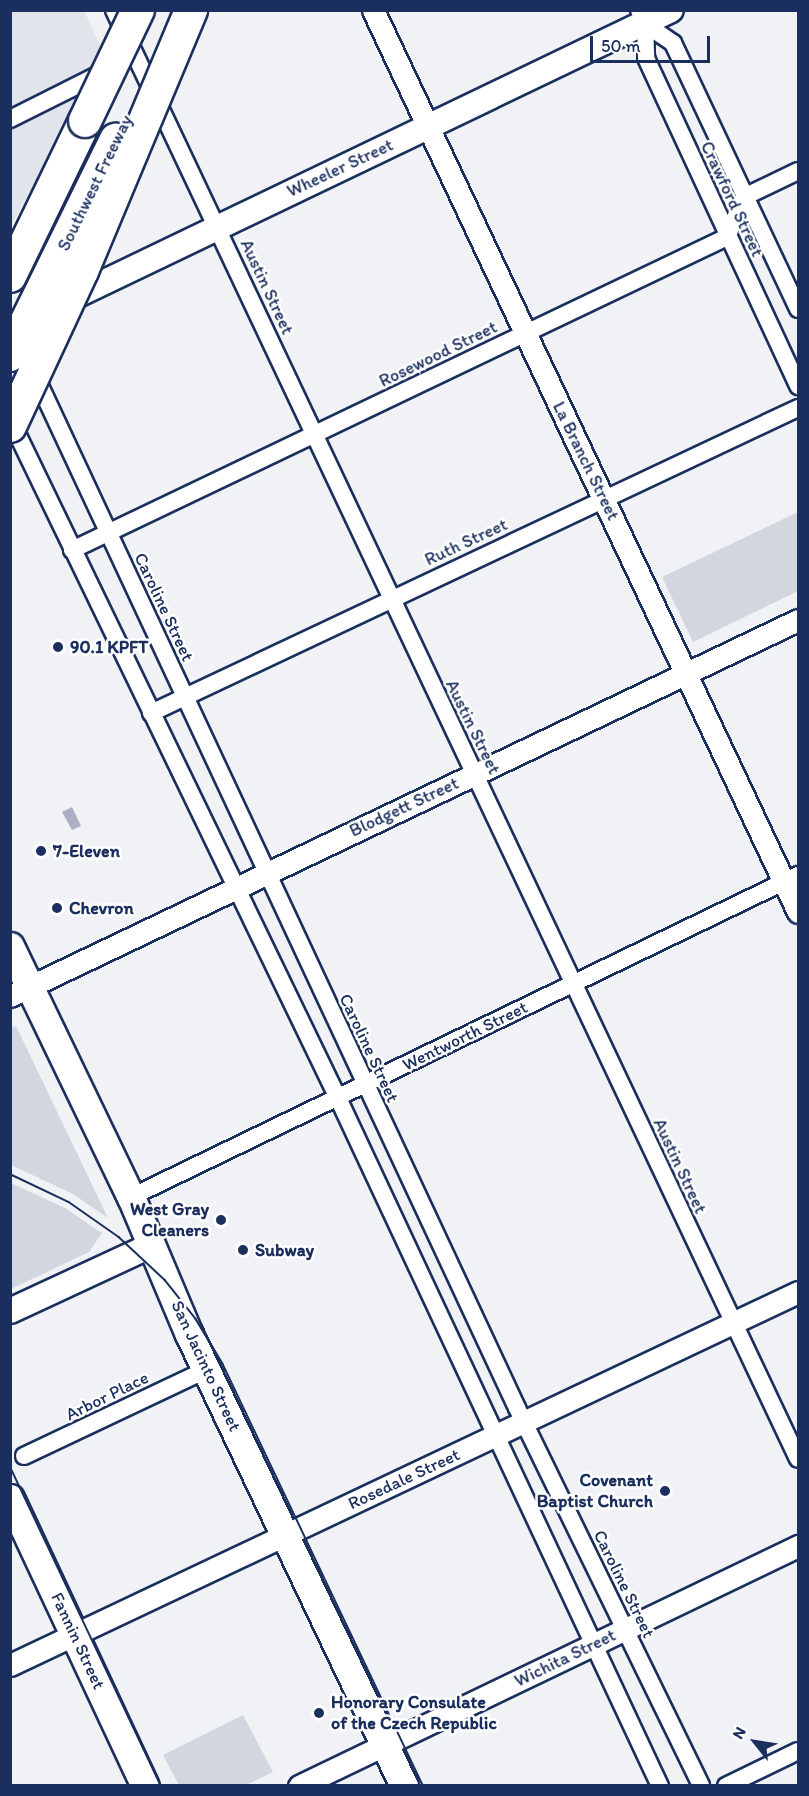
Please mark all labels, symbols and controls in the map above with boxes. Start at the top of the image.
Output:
scale bar [593,24,713,62]
text: 50 m [601,35,641,57]
street label: Southwest Freeway [53,112,137,254]
street label: Wheeler Street [283,134,397,202]
street label: Crawford Street [696,138,768,260]
street label: Austin Street [236,236,298,338]
street label: Rosewood Street [375,316,501,392]
street label: La Branch Street [548,398,624,524]
street label: Ruth Street [421,514,511,570]
street label: Caroline Street [129,549,199,665]
place label: 90.1 KPFT [70,636,148,658]
marker: 90.1 KPFT [51,640,65,654]
street label: Austin Street [441,676,505,778]
street label: Blodgett Street [346,772,462,842]
place label: 7-Eleven [53,840,120,862]
marker: 7-Eleven [34,844,48,858]
place label: Chevron [69,897,134,919]
marker: Chevron [50,901,64,915]
street label: Caroline Street [334,990,404,1106]
street label: Wentworth Street [399,996,531,1076]
street label: Austin Street [649,1115,711,1217]
place label: West Gray Cleaners [129,1199,209,1242]
marker: West Gray Cleaners [214,1213,228,1227]
place label: Subway [255,1239,314,1261]
marker: Subway [236,1243,250,1257]
street label: San Jacinto Street [166,1297,246,1435]
street label: Arbor Place [62,1367,152,1425]
street label: Rosedale Street [345,1444,463,1514]
place label: Covenant Baptist Church [536,1470,653,1512]
marker: Covenant Baptist Church [658,1484,672,1498]
street label: Caroline Street [589,1527,659,1641]
street label: Fannin Street [46,1589,110,1693]
street label: Wichita Street [511,1624,619,1692]
place label: Honorary Consulate of the Czech Republic [331,1692,496,1734]
marker: Honorary Consulate of the Czech Republic [312,1706,326,1720]
north arrow [725,1712,785,1772]
text: N [728,1723,750,1742]

